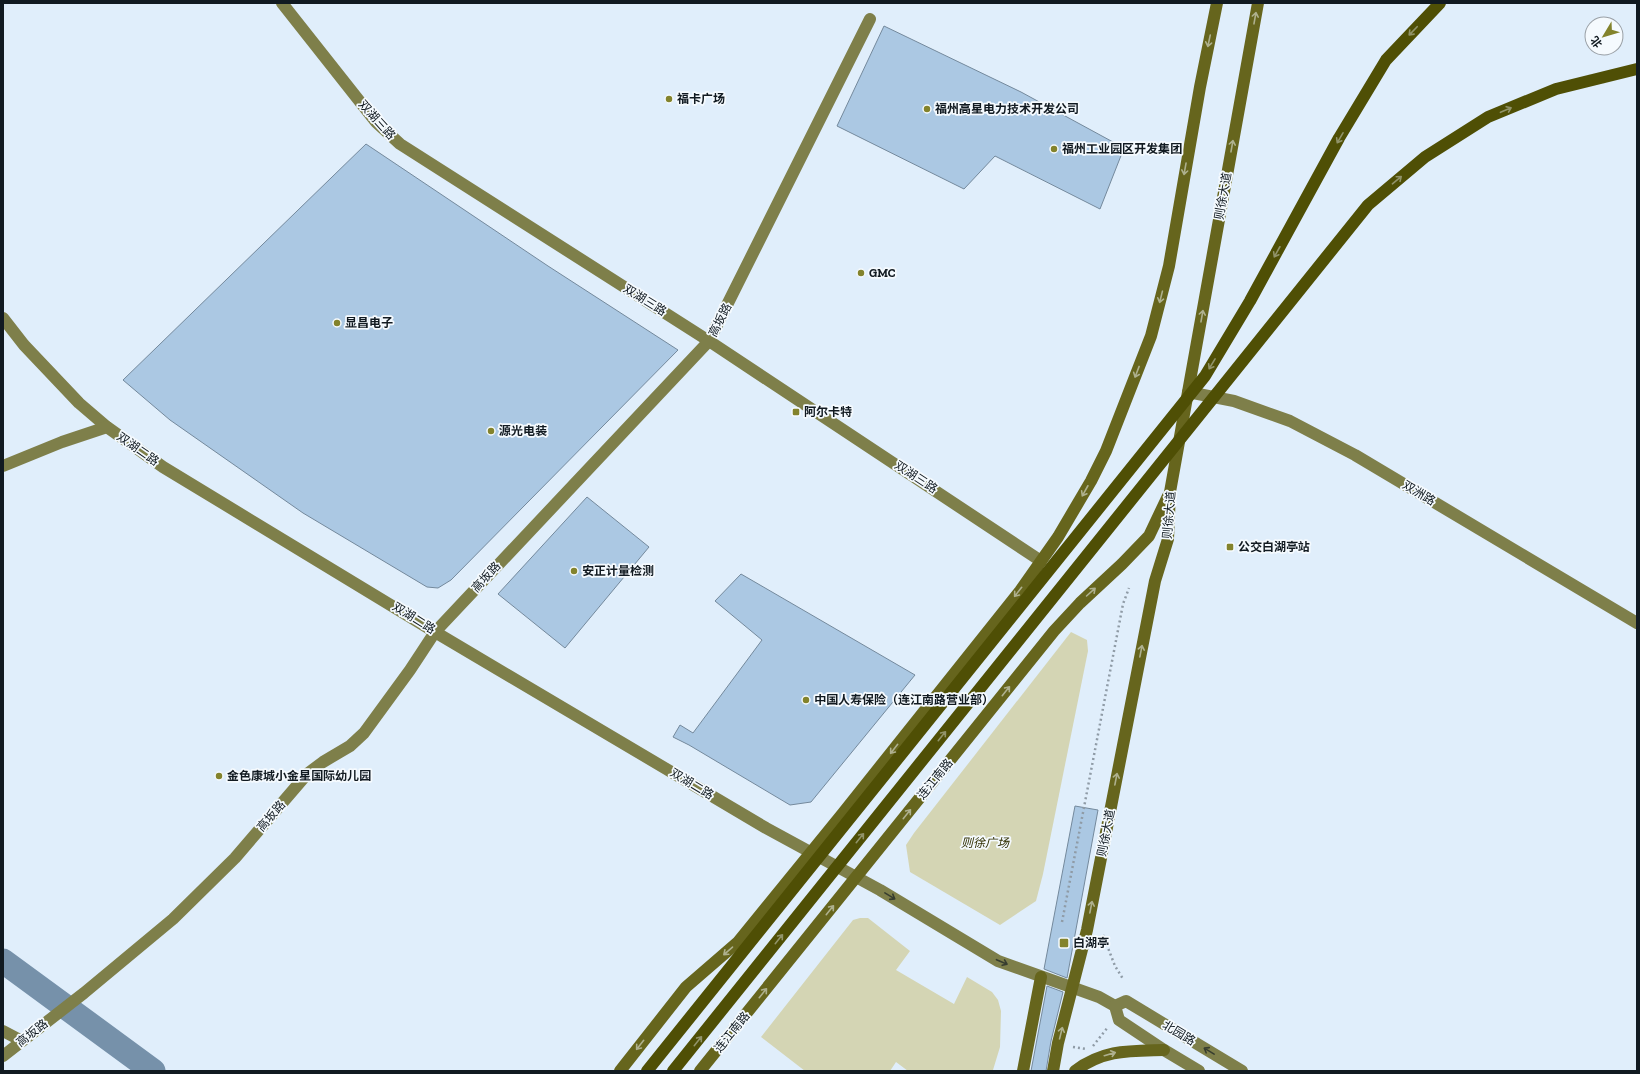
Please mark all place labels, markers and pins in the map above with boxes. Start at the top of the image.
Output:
place label: 福卡广场 [677,92,725,106]
marker: 福卡广场 [664,94,674,104]
place label: 福州高星电力技术开发公司 [935,102,1079,116]
marker: 福州高星电力技术开发公司 [922,104,932,114]
place label: 福州工业园区开发集团 [1062,142,1182,156]
marker: 福州工业园区开发集团 [1049,144,1059,154]
place label: GMC [869,266,896,280]
marker: GMC [856,268,866,278]
place label: 显昌电子 [345,316,393,330]
marker: 显昌电子 [332,318,342,328]
place label: 阿尔卡特 [804,405,852,419]
marker: 阿尔卡特 [791,407,801,417]
place label: 源光电装 [499,424,547,438]
marker: 源光电装 [486,426,496,436]
place label: 公交白湖亭站 [1238,540,1310,554]
marker: 公交白湖亭站 [1225,542,1235,552]
place label: 安正计量检测 [582,564,654,578]
marker: 安正计量检测 [569,566,579,576]
place label: 中国人寿保险（连江南路营业部） [814,693,994,707]
marker: 中国人寿保险（连江南路营业部） [801,695,811,705]
place label: 金色康城小金星国际幼儿园 [227,769,371,783]
marker: 金色康城小金星国际幼儿园 [214,771,224,781]
place label: 白湖亭 [1073,936,1109,950]
marker: 白湖亭 [1058,937,1070,949]

